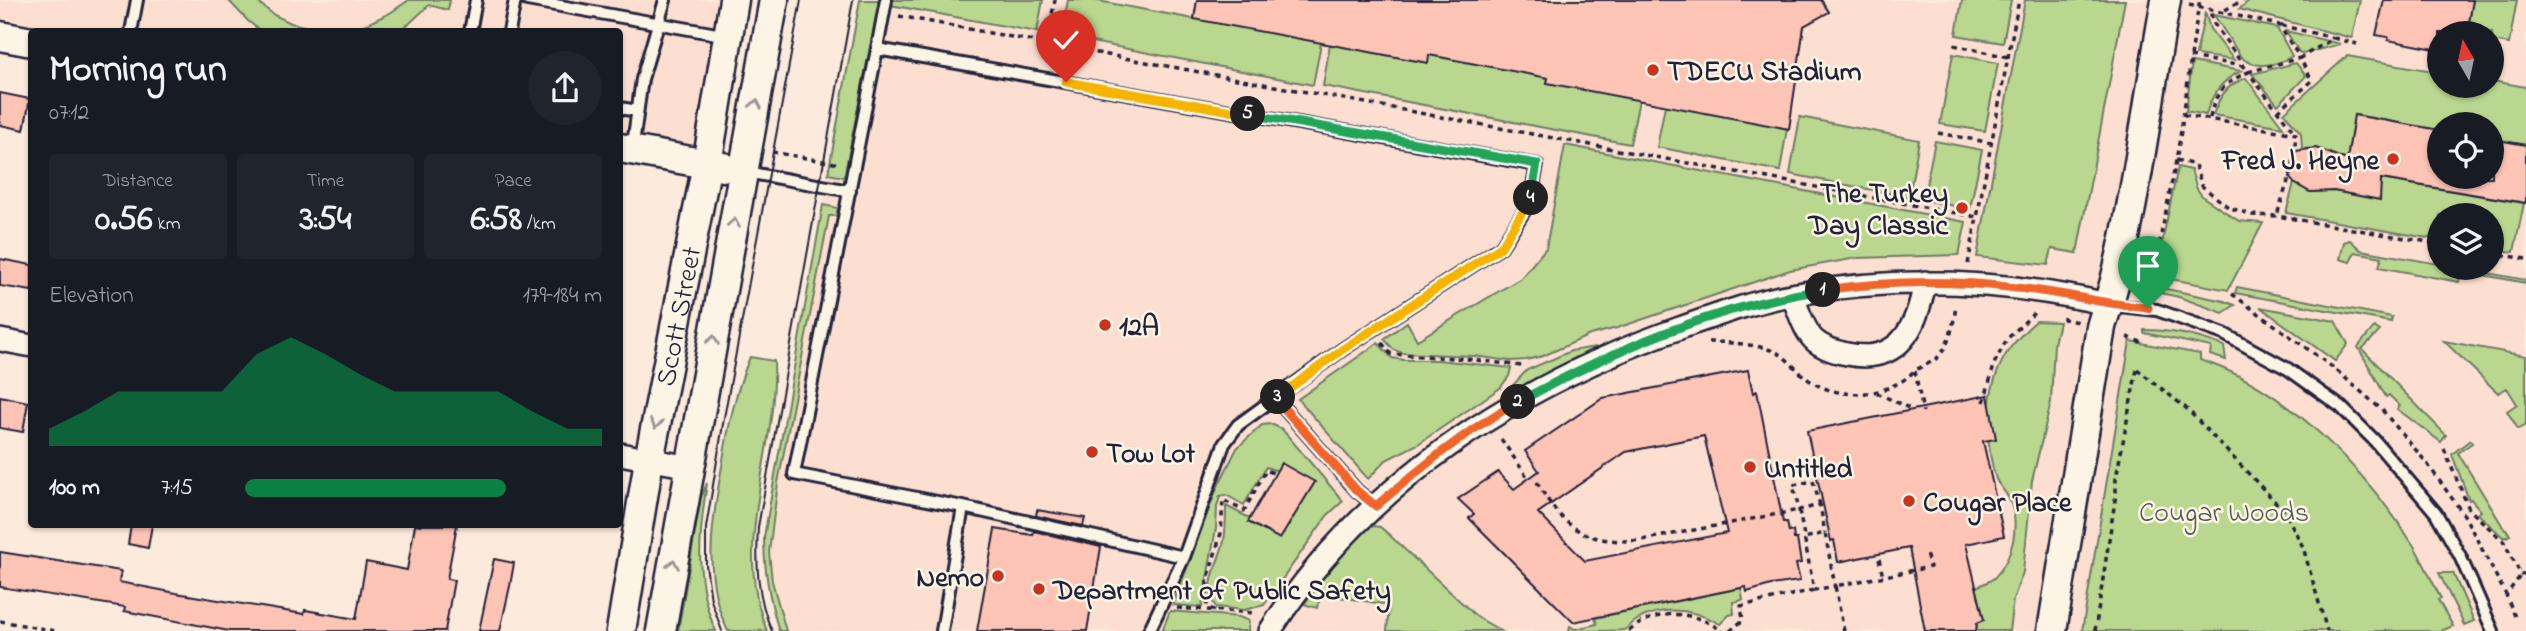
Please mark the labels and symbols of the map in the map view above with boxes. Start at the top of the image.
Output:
pin [1036,10,1096,82]
north arrow [2427,21,2504,98]
place label: TDECU Stadium [1667,53,1862,94]
marker: TDECU Stadium [1645,62,1661,78]
pin: 5 [1230,96,1266,132]
one-way arrow [747,98,762,110]
place label: Fred J. Heyne [2220,142,2380,183]
marker: Fred J. Heyne [2385,151,2401,167]
place label: The Turkey Day Classic [1807,175,1949,248]
pin: 4 [1514,180,1548,216]
marker: The Turkey Day Classic [1954,200,1970,216]
one-way arrow [726,217,741,229]
pin [2118,236,2178,308]
street label: Scott Street [647,243,714,390]
pin: 1 [1806,272,1840,308]
place label: 12A [1119,308,1159,349]
marker: 12A [1097,317,1113,333]
one-way arrow [705,334,720,346]
pin: 3 [1260,380,1296,414]
pin: 2 [1500,384,1536,420]
one-way arrow [650,418,665,430]
place label: Tow Lot [1106,435,1196,476]
marker: Tow Lot [1084,444,1100,460]
place label: Untitled [1764,450,1853,491]
marker: Untitled [1742,459,1758,475]
place label: Cougar Place [1923,484,2073,526]
marker: Cougar Place [1901,493,1917,509]
park label: Cougar Woods [2139,494,2309,535]
one-way arrow [665,558,680,570]
place label: Nemo [916,559,984,600]
marker: Nemo [990,568,1006,584]
place label: Department of Public Safety [1051,572,1391,613]
marker: Department of Public Safety [1031,581,1047,597]

